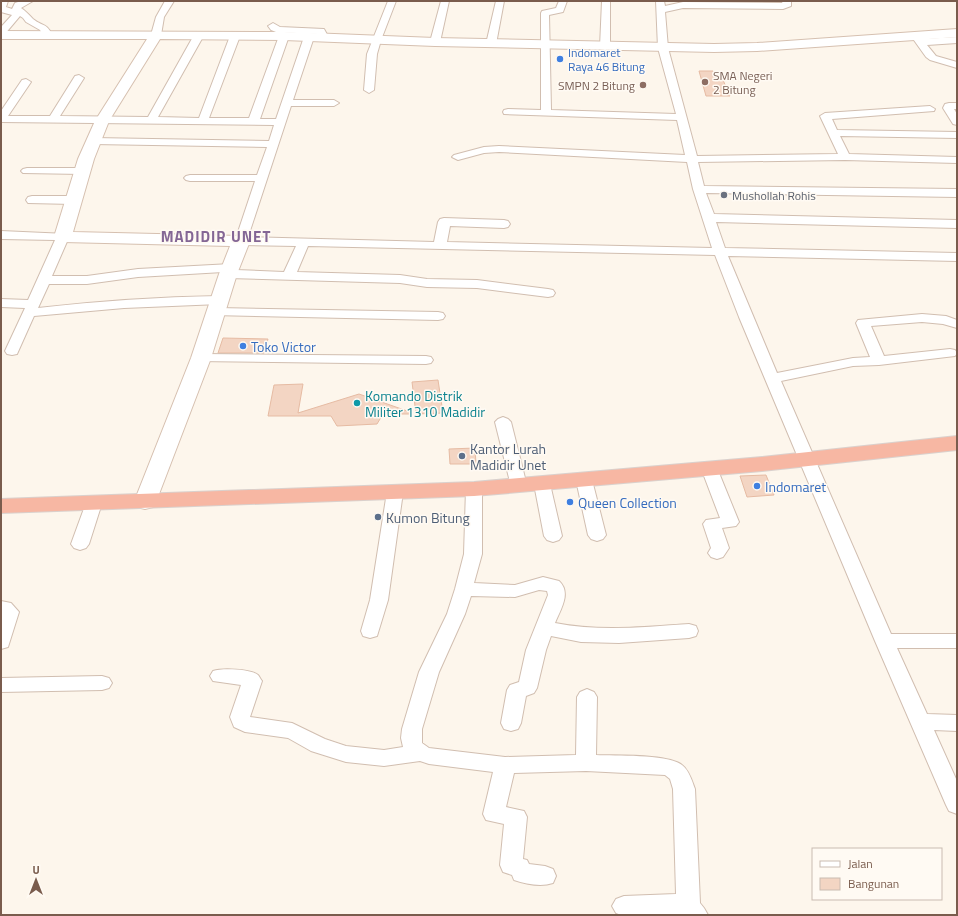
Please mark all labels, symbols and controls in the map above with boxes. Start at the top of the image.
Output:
place label: Indomaret Raya 46 Bitung [568,43,645,76]
marker: Indomaret Raya 46 Bitung [555,54,565,64]
place label: SMA Negeri 2 Bitung [713,66,773,99]
place label: SMPN 2 Bitung [558,76,635,95]
marker: SMA Negeri 2 Bitung [700,77,710,87]
marker: SMPN 2 Bitung [638,80,648,90]
place label: Mushollah Rohis [732,186,816,205]
marker: Mushollah Rohis [719,190,729,200]
district label: MADIDIR UNET [161,225,271,248]
place label: Toko Victor [251,336,316,357]
marker: Toko Victor [238,341,248,351]
place label: Komando Distrik Militer 1310 Madidir [365,385,485,422]
marker: Komando Distrik Militer 1310 Madidir [352,398,362,408]
place label: Kantor Lurah Madidir Unet [470,438,546,475]
marker: Kantor Lurah Madidir Unet [457,451,467,461]
place label: Indomaret [765,476,826,497]
marker: Indomaret [752,481,762,491]
place label: Queen Collection [578,492,677,513]
marker: Queen Collection [565,497,575,507]
place label: Kumon Bitung [386,507,470,528]
marker: Kumon Bitung [373,512,383,522]
legend [812,848,942,900]
text: Jalan [848,854,873,873]
north arrow [16,860,56,900]
text: U [32,862,40,878]
text: Bangunan [848,874,899,893]

